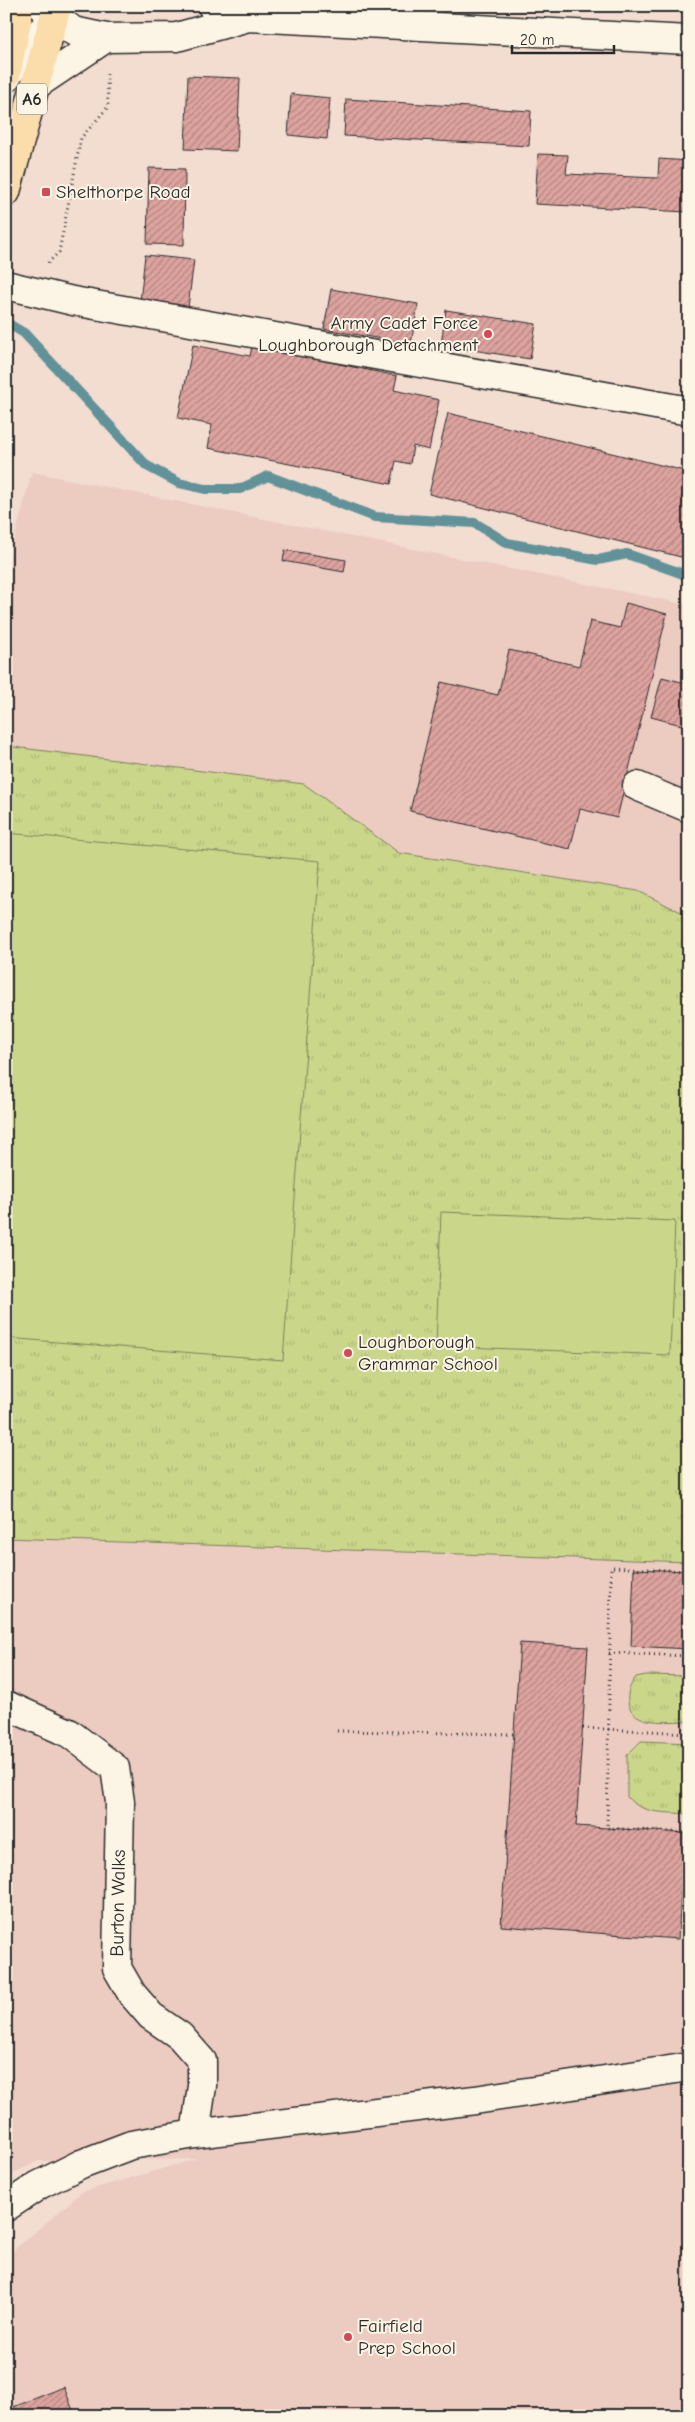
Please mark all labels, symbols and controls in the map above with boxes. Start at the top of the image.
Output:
scale bar [512,22,615,54]
text: 20 m [520,31,554,49]
road number: A6 [17,84,47,115]
place label: Shelthorpe Road [56,181,191,203]
marker: Shelthorpe Road [40,186,52,198]
place label: Army Cadet Force Loughborough Detachment [258,312,479,356]
marker: Army Cadet Force Loughborough Detachment [482,328,494,340]
place label: Loughborough Grammar School [358,1331,498,1375]
marker: Loughborough Grammar School [342,1347,354,1359]
street label: Burton Walks [106,1849,130,1957]
place label: Fairfield Prep School [358,2315,456,2359]
marker: Fairfield Prep School [342,2331,354,2343]

